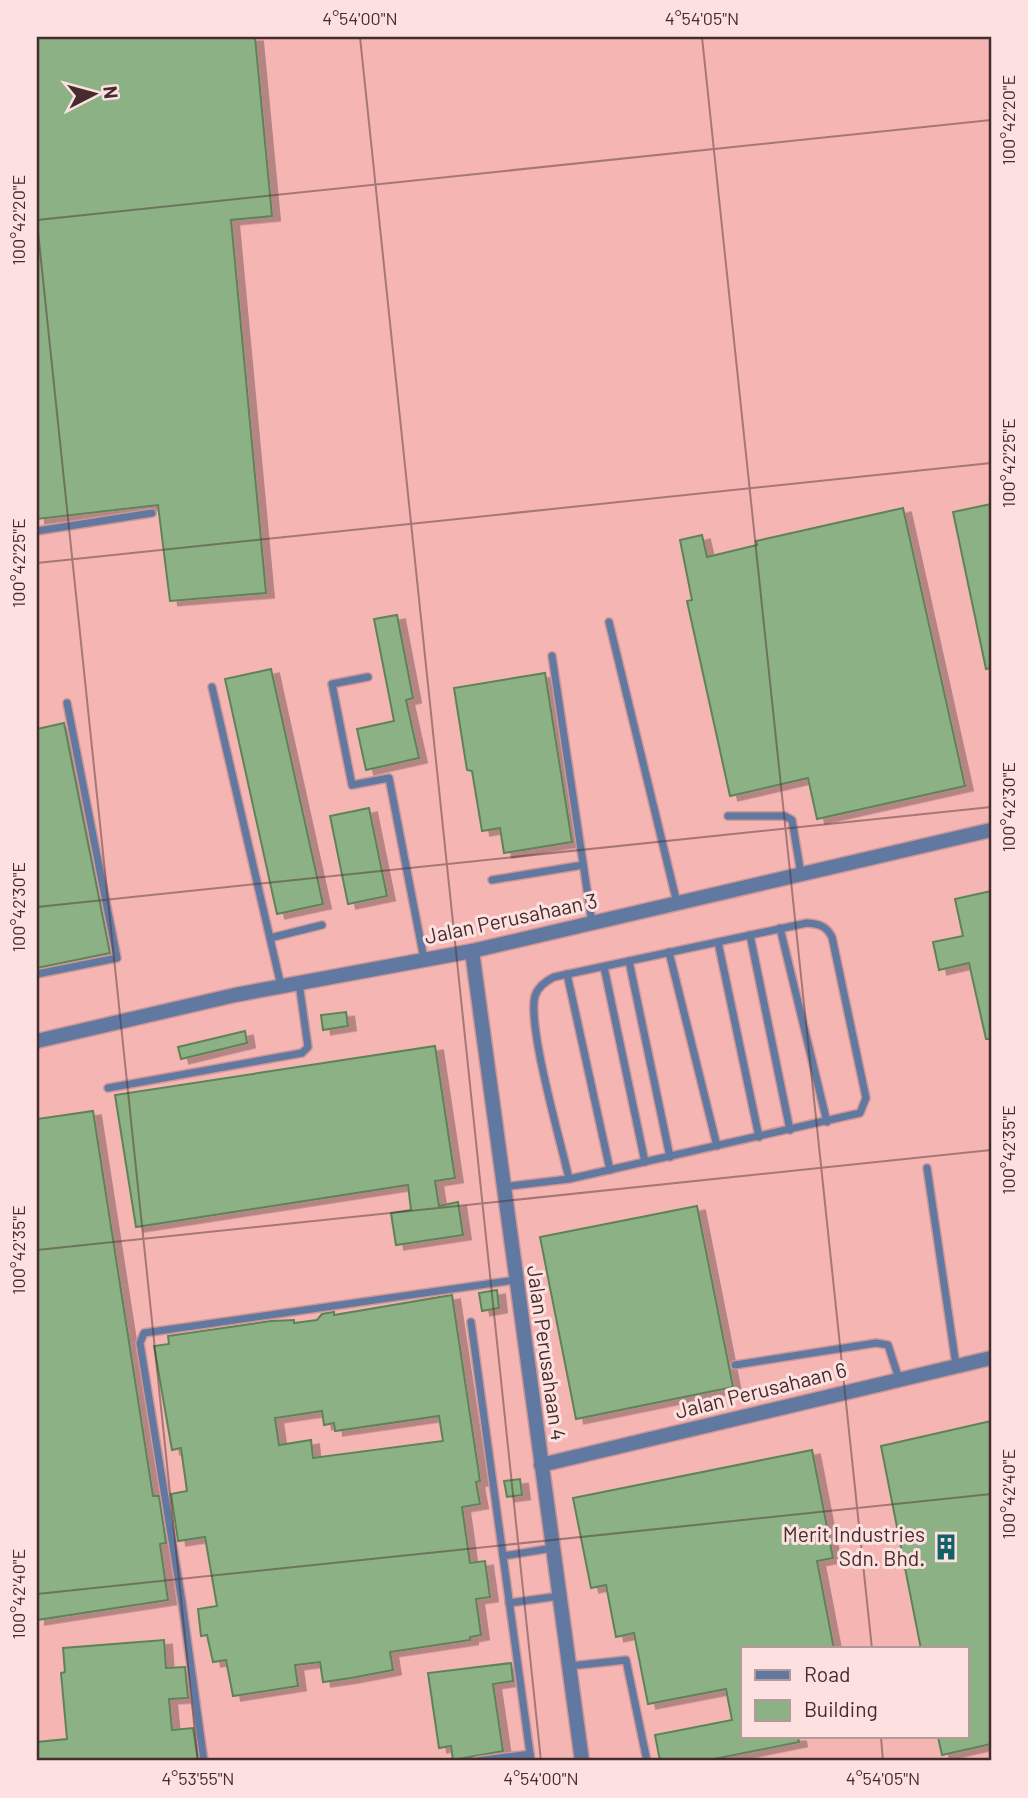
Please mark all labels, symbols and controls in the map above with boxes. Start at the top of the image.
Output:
text: 4°54'00"N [322,7,398,29]
text: 4°54'05"N [665,7,739,29]
north arrow [60,60,130,130]
text: 100°42'20"E [997,75,1019,165]
text: N [99,85,124,100]
text: 100°42'20"E [7,175,29,265]
text: 100°42'25"E [997,418,1019,508]
text: 100°42'25"E [7,518,29,608]
text: 100°42'30"E [997,762,1019,852]
text: 100°42'30"E [7,862,29,952]
street label: Jalan Perusahaan 3 [422,887,599,948]
text: 100°42'35"E [997,1105,1019,1195]
text: 100°42'35"E [7,1205,29,1295]
street label: Jalan Perusahaan 4 [523,1264,572,1442]
street label: Jalan Perusahaan 6 [672,1356,849,1423]
text: 100°42'40"E [997,1449,1019,1540]
place label: Merit Industries Sdn. Bhd. [783,1521,925,1570]
building icon: Merit Industries Sdn. Bhd. [931,1532,961,1562]
text: 100°42'40"E [7,1549,29,1640]
legend [741,1647,968,1738]
text: Road [804,1661,850,1686]
text: Building [804,1696,878,1721]
text: 4°53'55"N [161,1767,235,1789]
text: 4°54'00"N [503,1767,579,1789]
text: 4°54'05"N [846,1767,920,1789]

